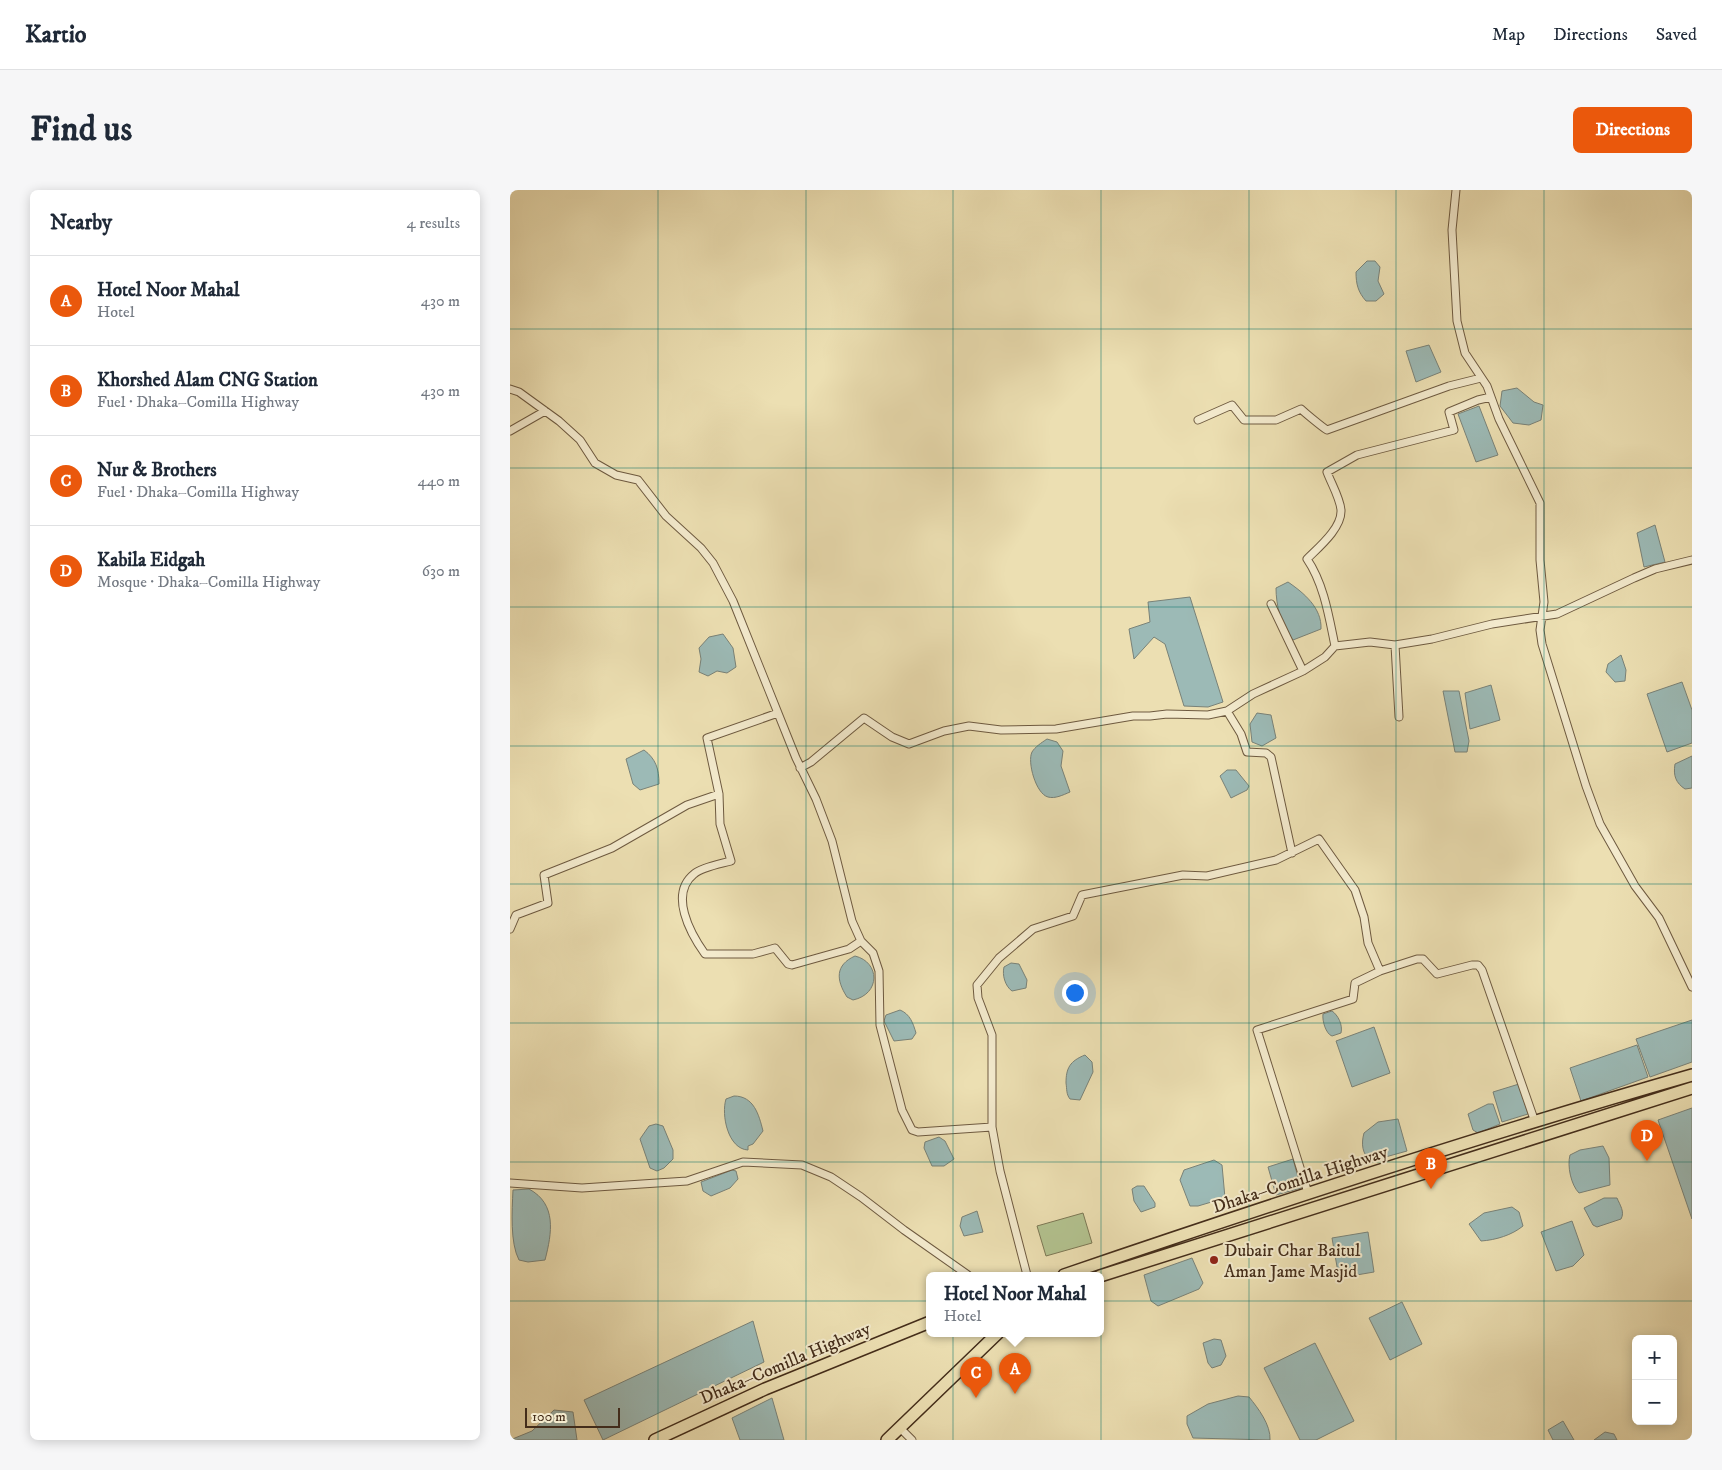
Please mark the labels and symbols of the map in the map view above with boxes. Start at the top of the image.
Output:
your location [1062,980,1088,1006]
pin: D [1631,1120,1663,1161]
street label: Dhaka–Comilla Highway [1210,1141,1391,1219]
pin: B [1415,1148,1447,1189]
place label: Dubair Char Baitul Aman Jame Masjid [1224,1240,1361,1283]
marker: Dubair Char Baitul Aman Jame Masjid [1208,1254,1220,1266]
street label: Dhaka–Comilla Highway [697,1318,874,1410]
pin: A [999,1353,1031,1394]
pin: C [960,1357,992,1398]
scale bar [525,1405,620,1428]

